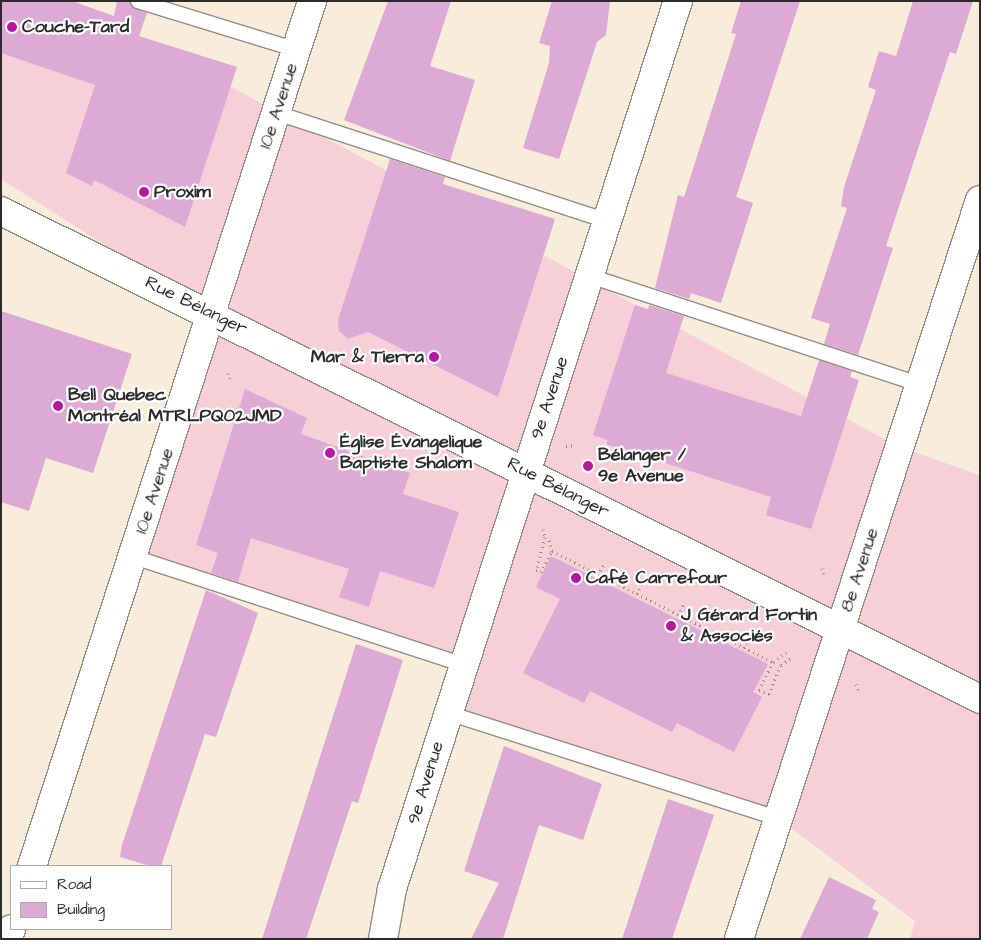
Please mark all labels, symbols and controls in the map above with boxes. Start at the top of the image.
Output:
place label: Couche-Tard [22,16,129,38]
marker: Couche-Tard [6,21,18,33]
street label: 10e Avenue [255,60,303,152]
place label: Proxim [154,181,211,203]
marker: Proxim [138,186,150,198]
street label: Rue Bélanger [141,272,251,340]
place label: Mar & Tierra [311,346,424,368]
marker: Mar & Tierra [428,351,440,363]
street label: 9e Avenue [526,354,574,442]
place label: Bell Quebec Montréal MTRLPQ02JMD [68,385,282,428]
marker: Bell Quebec Montréal MTRLPQ02JMD [52,400,64,412]
place label: Église Évangelique Baptiste Shalom [340,432,482,474]
street label: 10e Avenue [131,445,179,537]
place label: Bélanger / 9e Avenue [598,445,686,488]
marker: Église Évangelique Baptiste Shalom [324,447,336,459]
street label: Rue Bélanger [503,453,613,523]
marker: Bélanger / 9e Avenue [582,460,594,472]
street label: 8e Avenue [836,525,884,615]
place label: Café Carrefour [586,567,727,589]
marker: Café Carrefour [570,572,582,584]
place label: J Gérard Fortin & Associés [681,605,817,648]
marker: J Gérard Fortin & Associés [665,620,677,632]
street label: 9e Avenue [403,739,449,827]
legend [10,865,172,930]
text: Road [57,874,91,895]
text: Building [57,899,105,920]

